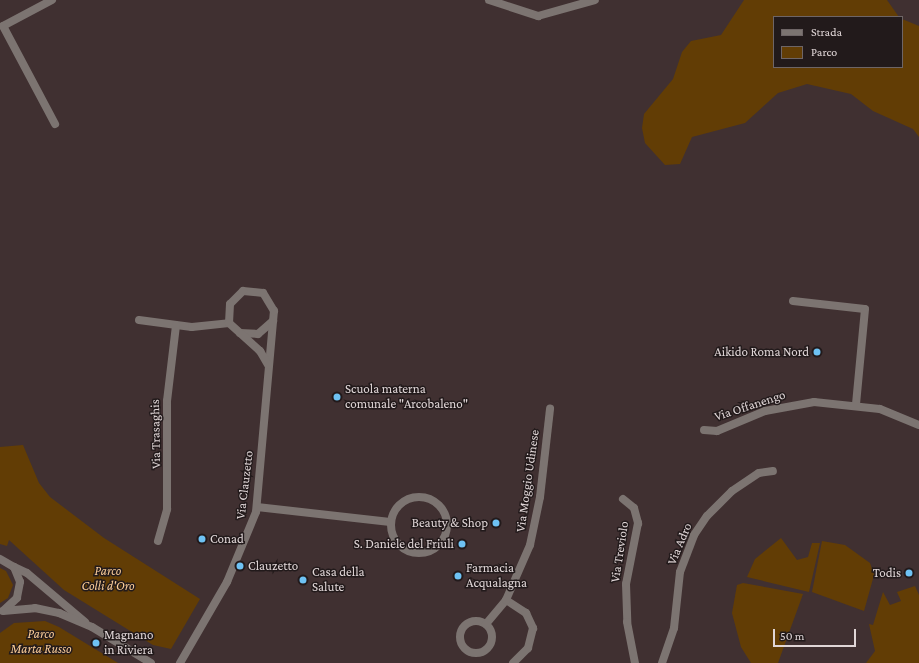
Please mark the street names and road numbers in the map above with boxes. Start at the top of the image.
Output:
street label: Via Offanengo [712,387,788,425]
street label: Via Trasaghis [148,399,164,469]
street label: Via Moggio Udinese [513,429,543,533]
street label: Via Clauzetto [233,450,257,520]
street label: Via Treviolo [607,520,633,584]
street label: Via Adro [664,521,696,567]

